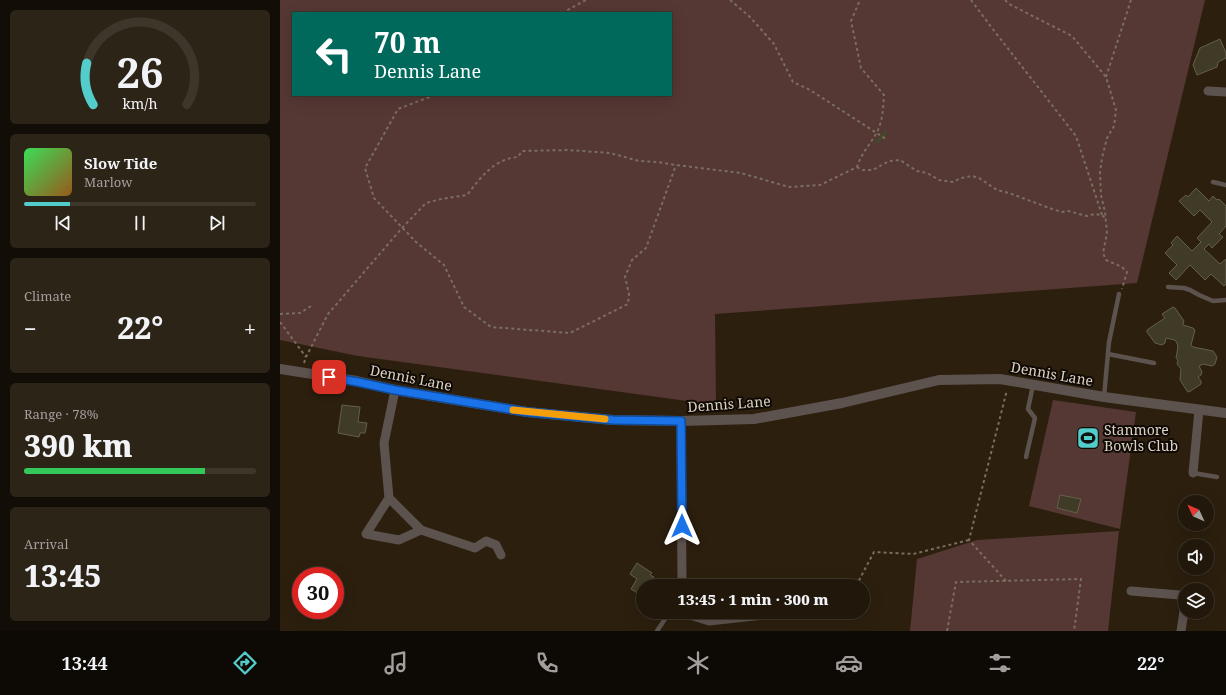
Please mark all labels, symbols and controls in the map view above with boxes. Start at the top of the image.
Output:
text: 70 m [374,23,441,61]
icon: left [308,28,360,80]
text: 26 [116,44,164,100]
text: Dennis Lane [374,59,481,83]
text: km/h [122,94,158,113]
text: Slow Tide [84,153,157,173]
text: Marlow [84,173,132,191]
icon: previous [52,212,74,234]
icon: pause [129,212,151,234]
icon: next [206,212,228,234]
text: Climate [24,287,71,305]
text: 22° [117,307,163,348]
text: − [24,313,37,343]
text: + [244,313,256,343]
street label: Dennis Lane [1009,357,1095,390]
pin [312,360,346,394]
street label: Dennis Lane [368,360,454,395]
icon: arrive [318,366,340,388]
street label: Dennis Lane [687,391,771,416]
text: Range · 78% [24,405,98,423]
place label: Stanmore Bowls Club [1104,420,1178,455]
text: 390 km [24,425,133,466]
sports icon: Stanmore Bowls Club [1075,425,1101,451]
north arrow [1178,495,1214,531]
map controls [1178,495,1214,619]
position arrow [661,505,703,547]
text: Arrival [24,535,68,553]
button: sound [1178,539,1214,575]
text: 13:45 [24,555,101,596]
speed limit sign: 30 [292,567,344,619]
button: layers [1178,583,1214,619]
text: 13:45 · 1 min · 300 m [677,589,829,609]
icon: directions [231,649,259,677]
icon: music [382,649,410,677]
icon: phone [533,649,561,677]
icon: climate [684,649,712,677]
icon: car [835,649,863,677]
icon: filters [986,649,1014,677]
text: 13:44 [62,651,108,675]
text: 22° [1137,651,1164,675]

